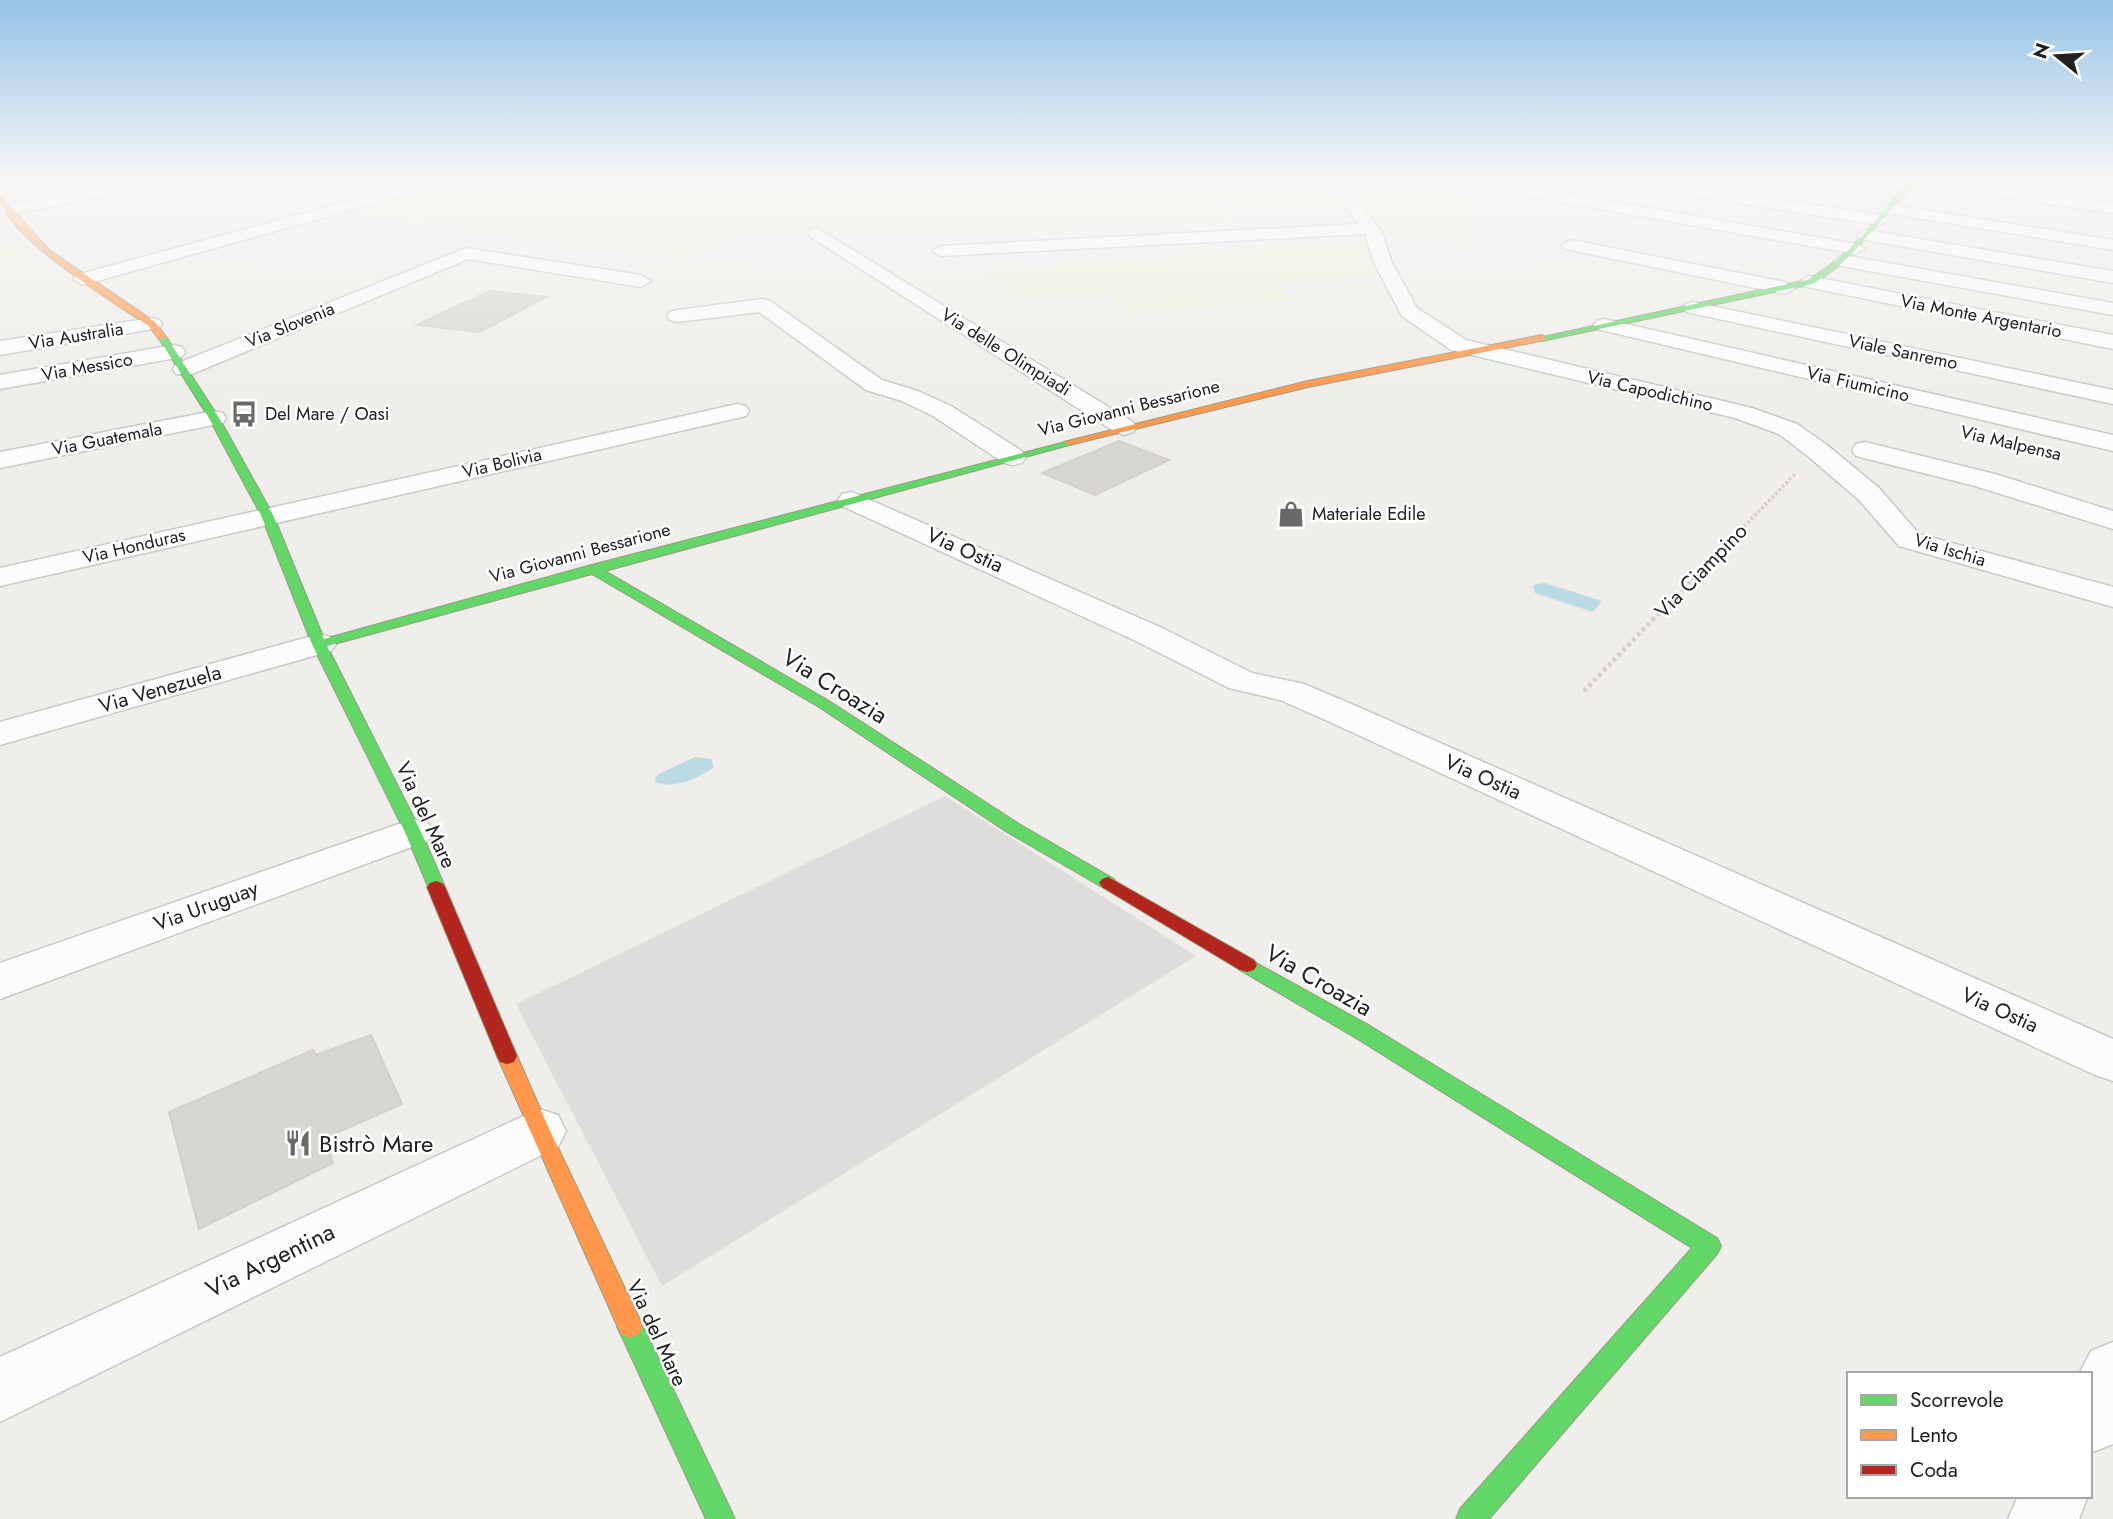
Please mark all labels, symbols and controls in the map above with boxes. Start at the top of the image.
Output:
north arrow [2022,21,2092,91]
text: N [2026,40,2056,62]
street label: Via Monte Argentario [1898,288,2064,344]
street label: Via Slovenia [242,295,338,355]
street label: Via delle Olimpiadi [936,302,1076,402]
street label: Via Australia [27,316,125,356]
street label: Viale Sanremo [1846,328,1960,376]
street label: Via Messico [39,346,135,388]
street label: Via Fiumicino [1804,360,1912,409]
street label: Via Capodichino [1584,364,1716,418]
street label: Via Giovanni Bessarione [1035,373,1223,443]
bus stop icon: Del Mare / Oasi [229,399,259,429]
place label: Del Mare / Oasi [265,401,389,427]
street label: Via Guatemala [50,416,164,462]
street label: Via Malpensa [1958,419,2064,467]
street label: Via Bolivia [460,441,544,485]
shop icon: Materiale Edile [1276,499,1306,529]
place label: Materiale Edile [1312,501,1425,527]
street label: Via Giovanni Bessarione [487,516,673,590]
street label: Via Ciampino [1648,517,1754,625]
street label: Via Ostia [922,520,1008,580]
street label: Via Honduras [80,522,188,570]
street label: Via Ischia [1911,527,1989,573]
street label: Via Croazia [775,640,895,732]
street label: Via Venezuela [95,657,225,721]
street label: Via Ostia [1440,747,1526,807]
street label: Via del Mare [388,757,464,873]
street label: Via Uruguay [150,873,263,939]
street label: Via Croazia [1259,935,1379,1025]
street label: Via Ostia [1957,980,2043,1040]
place label: Bistrò Mare [319,1126,433,1161]
restaurant icon: Bistrò Mare [283,1128,313,1158]
street label: Via Argentina [200,1214,340,1306]
street label: Via del Mare [619,1275,695,1391]
legend [1847,1372,2092,1498]
text: Scorrevole [1910,1385,2004,1415]
text: Lento [1910,1420,1958,1450]
text: Coda [1910,1455,1958,1485]

